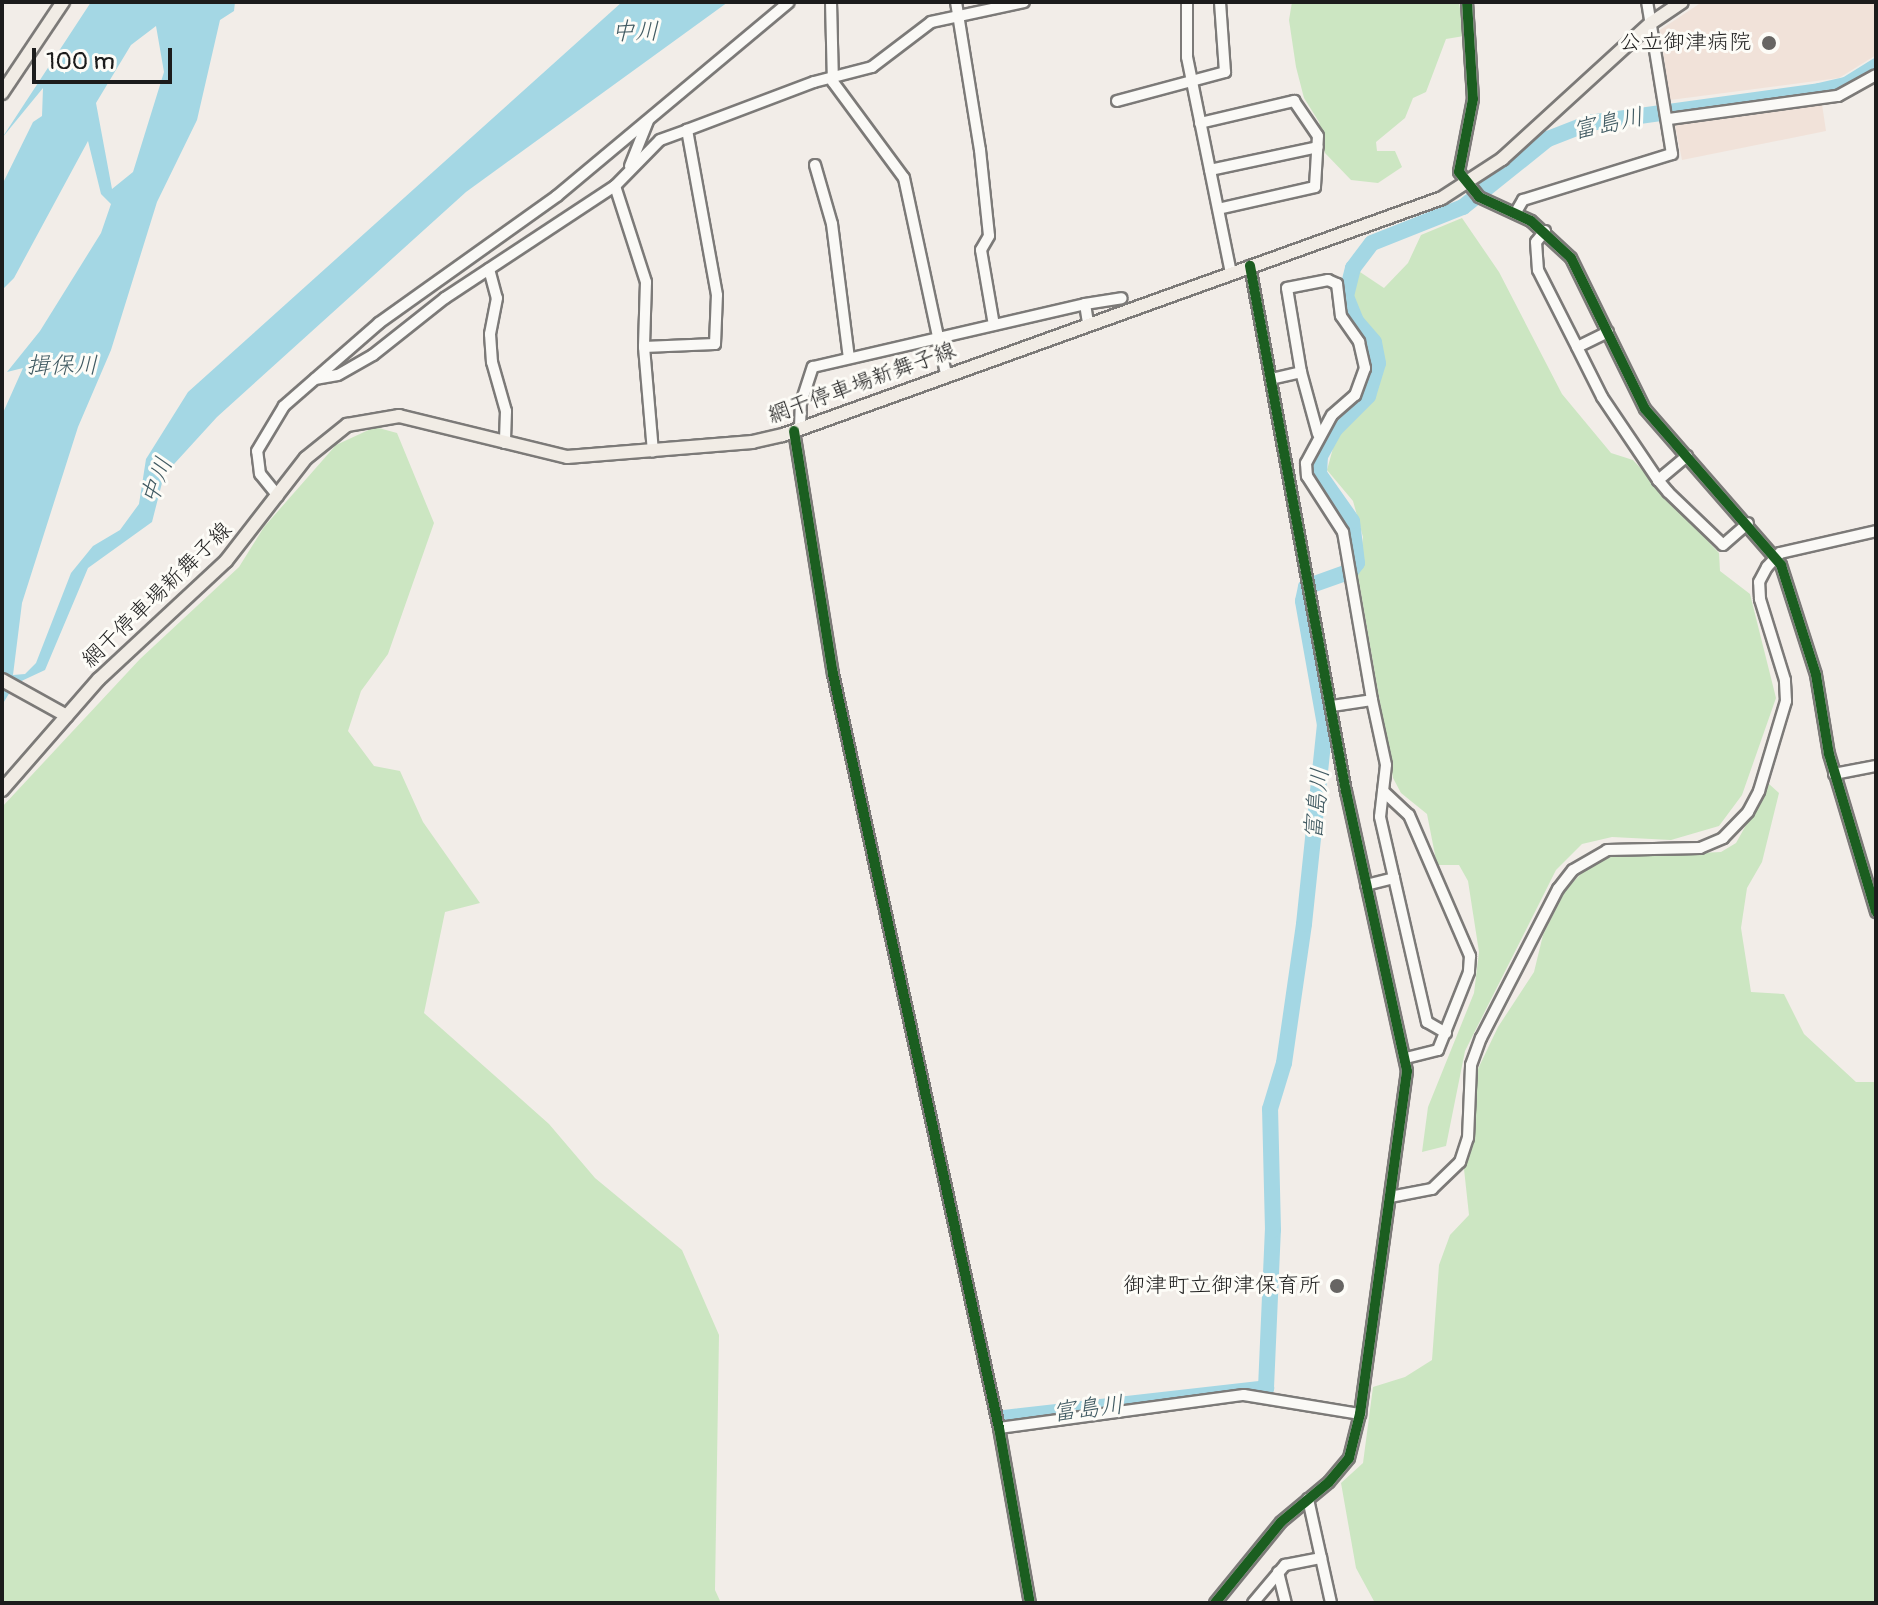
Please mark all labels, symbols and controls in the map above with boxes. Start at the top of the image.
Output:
water label: 中川 [611,18,659,46]
place label: 公立御津病院 [1619,30,1751,56]
scale bar [36,32,176,82]
marker: 公立御津病院 [1758,32,1780,54]
text: 100 m [46,47,115,76]
water label: 富島川 [1570,102,1646,146]
street label: 網干停車場新舞子線 [764,337,960,429]
water label: 揖保川 [26,352,98,380]
water label: 中川 [135,453,179,509]
street label: 網干停車場新舞子線 [77,517,237,673]
water label: 富島川 [1299,767,1335,841]
place label: 御津町立御津保育所 [1123,1273,1321,1299]
marker: 御津町立御津保育所 [1328,1277,1346,1295]
water label: 富島川 [1051,1390,1125,1428]

